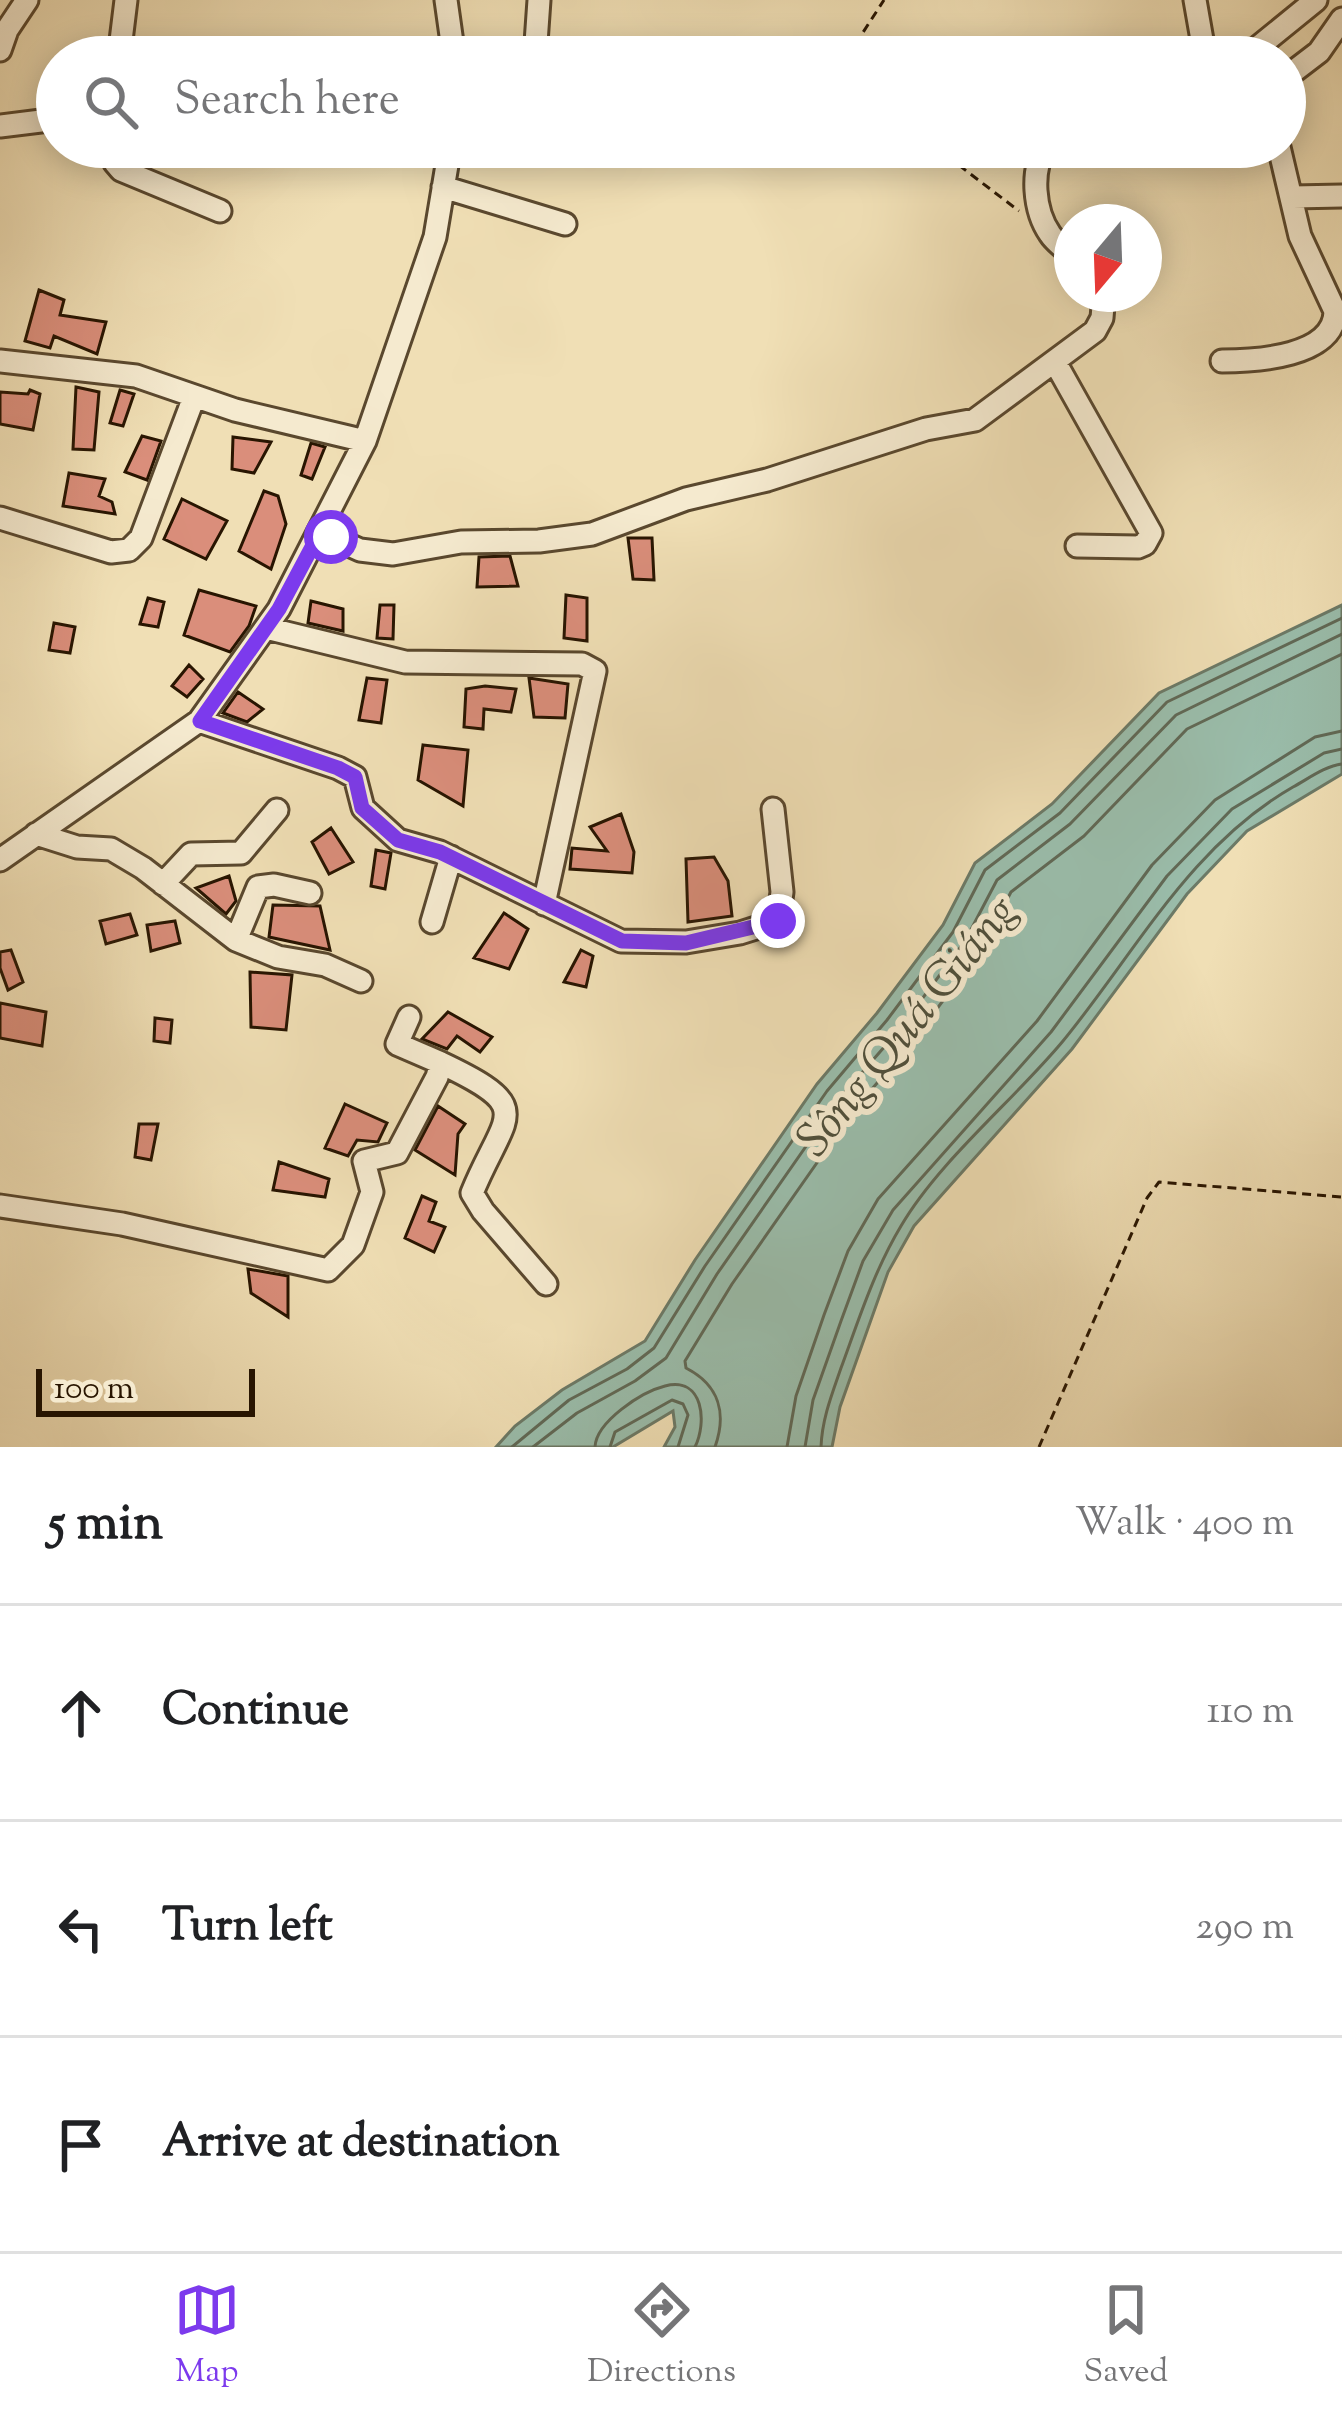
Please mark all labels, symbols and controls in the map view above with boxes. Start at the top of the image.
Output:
search box [36,36,1306,168]
icon: search [78,69,144,135]
text: Search here [174,70,400,135]
north arrow [1054,204,1162,312]
route start [304,510,358,564]
water label: Sông Quá Giáng [782,882,1037,1173]
route end [751,894,805,948]
scale bar [36,1363,255,1416]
text: 100 m [54,1366,134,1414]
text: 5 min [48,1489,163,1562]
text: Walk · 400 m [1075,1497,1294,1553]
icon: ahead [48,1680,114,1746]
text: Continue [162,1680,349,1745]
text: 110 m [1207,1685,1294,1741]
icon: left [48,1896,114,1962]
text: Turn left [162,1896,333,1961]
text: 290 m [1196,1901,1294,1957]
icon: arrive [48,2112,114,2178]
text: Arrive at destination [162,2112,560,2177]
tab: Map [174,2277,240,2397]
tab: Directions [587,2277,736,2397]
tab: Saved [1084,2277,1168,2397]

